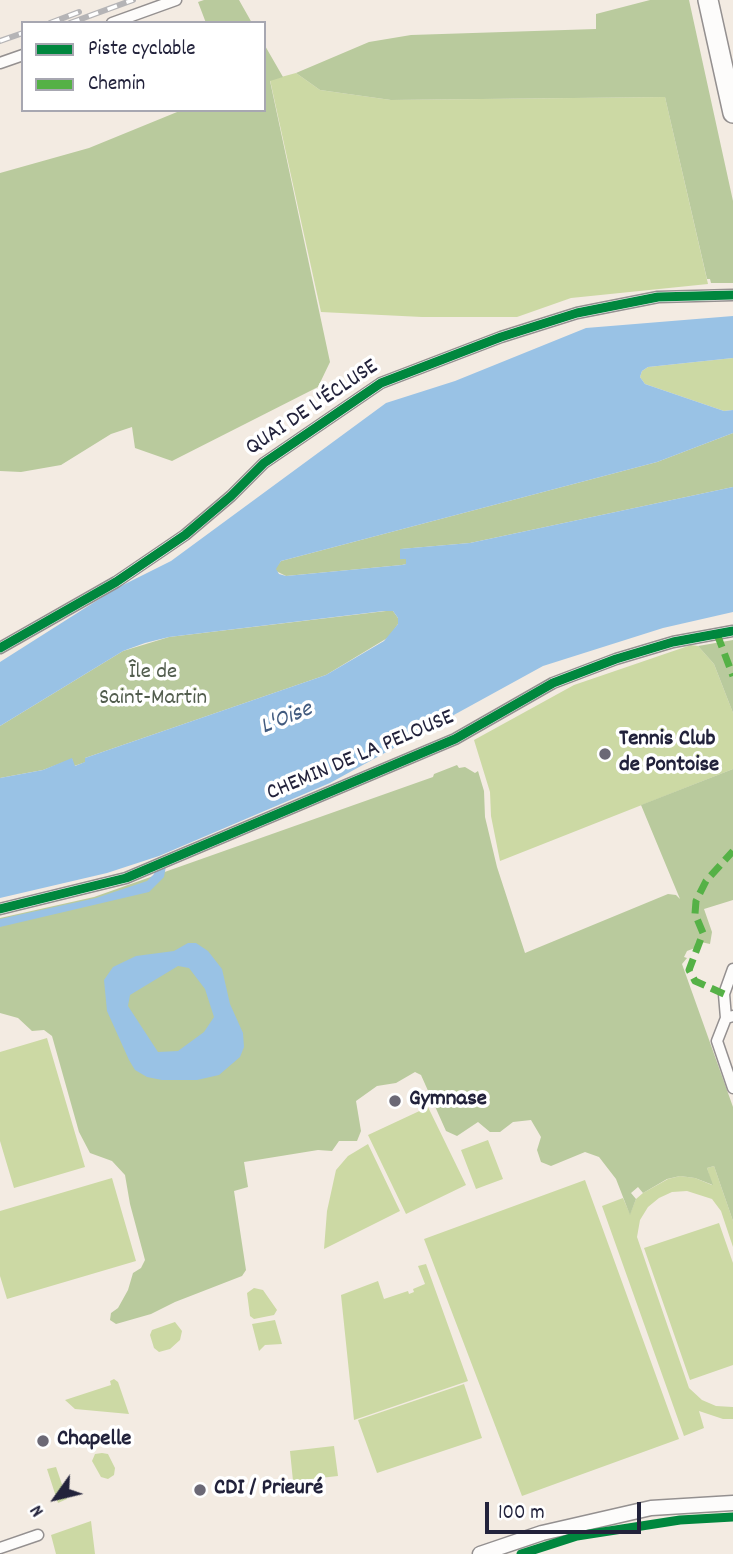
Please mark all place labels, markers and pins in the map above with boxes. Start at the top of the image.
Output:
place label: Tennis Club de Pontoise [619,727,719,781]
marker: Tennis Club de Pontoise [597,746,613,762]
place label: Gymnase [409,1087,487,1115]
marker: Gymnase [387,1093,403,1109]
place label: Chapelle [57,1427,131,1455]
marker: Chapelle [35,1433,51,1449]
place label: CDI / Prieuré [214,1476,323,1504]
marker: CDI / Prieuré [192,1482,208,1498]

